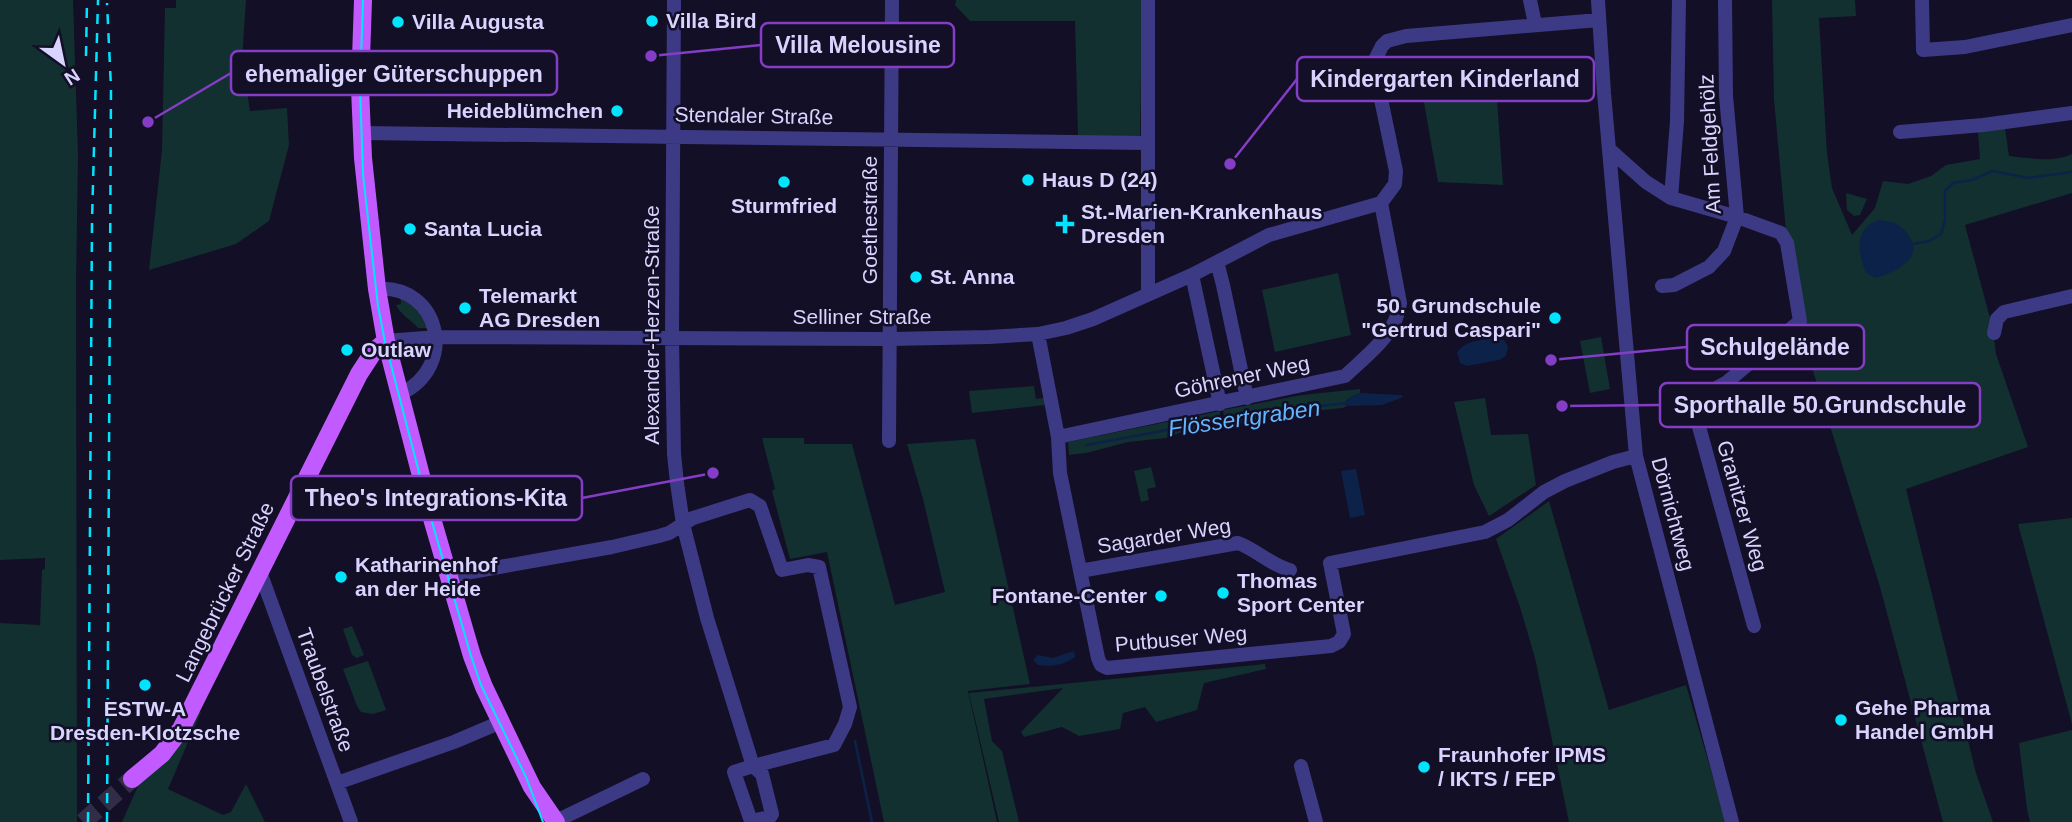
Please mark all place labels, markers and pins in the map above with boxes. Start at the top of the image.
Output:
place label: Villa Bird [666,9,757,32]
place label: Villa Augusta [412,10,544,33]
marker: Villa Bird [644,13,660,29]
marker: Villa Augusta [390,14,406,30]
callout: Villa Melousine [761,23,954,67]
callout: ehemaliger Güterschuppen [231,51,557,95]
callout: Kindergarten Kinderland [1297,57,1594,101]
place label: Heideblümchen [447,99,603,122]
marker: Heideblümchen [609,103,625,119]
place label: Haus D (24) [1042,168,1158,191]
marker: Haus D (24) [1020,172,1036,188]
marker: Sturmfried [776,174,792,190]
place label: Sturmfried [731,194,837,217]
place label: St.-Marien-Krankenhaus Dresden [1081,200,1323,247]
marker: St.-Marien-Krankenhaus Dresden [1055,214,1075,234]
place label: Santa Lucia [424,217,542,240]
marker: Santa Lucia [402,221,418,237]
place label: St. Anna [930,265,1015,288]
marker: St. Anna [908,269,924,285]
place label: Telemarkt AG Dresden [479,284,600,331]
place label: 50. Grundschule "Gertrud Caspari" [1361,294,1541,341]
marker: Telemarkt AG Dresden [457,300,473,316]
marker: 50. Grundschule "Gertrud Caspari" [1547,310,1563,326]
callout: Schulgelände [1687,325,1864,369]
place label: Outlaw [361,338,432,361]
marker: Outlaw [339,342,355,358]
callout: Sporthalle 50.Grundschule [1660,383,1980,427]
callout: Theo's Integrations-Kita [291,476,582,520]
place label: Katharinenhof an der Heide [355,553,498,600]
marker: Katharinenhof an der Heide [333,569,349,585]
place label: Thomas Sport Center [1237,569,1364,616]
place label: Fontane-Center [992,584,1147,607]
marker: Thomas Sport Center [1215,585,1231,601]
marker: Fontane-Center [1153,588,1169,604]
marker: ESTW-A Dresden-Klotzsche [137,677,153,693]
place label: Gehe Pharma Handel GmbH [1855,696,1994,743]
place label: ESTW-A Dresden-Klotzsche [50,697,240,744]
marker: Gehe Pharma Handel GmbH [1833,712,1849,728]
place label: Fraunhofer IPMS / IKTS / FEP [1438,743,1606,790]
marker: Fraunhofer IPMS / IKTS / FEP [1416,759,1432,775]

